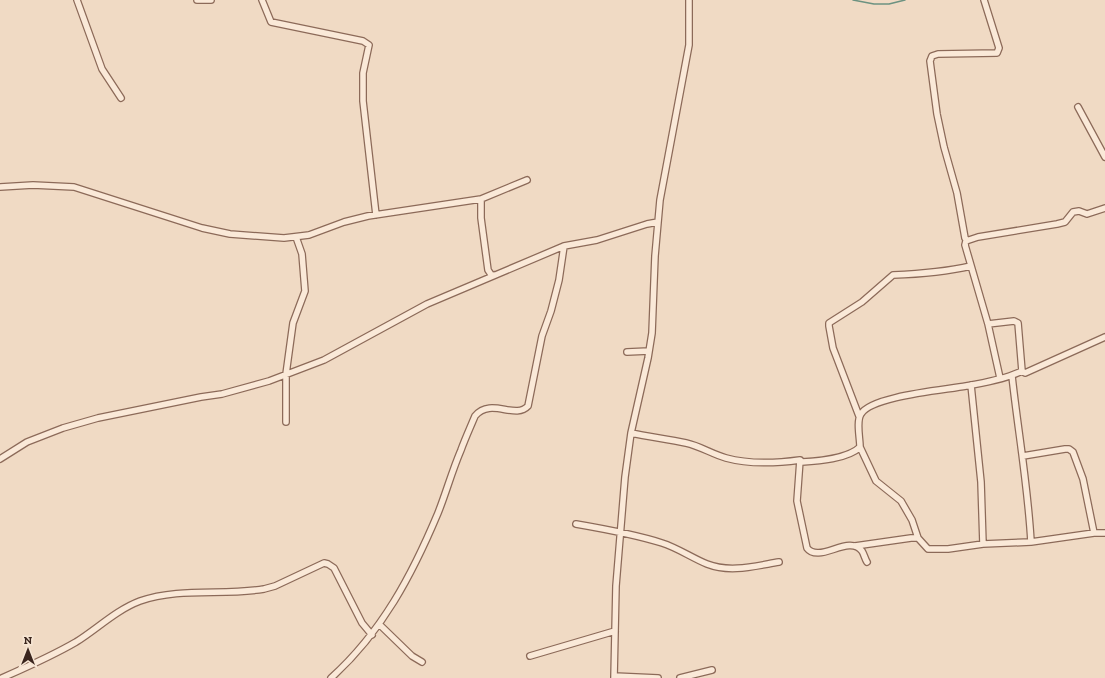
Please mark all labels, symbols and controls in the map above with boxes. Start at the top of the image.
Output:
north arrow [8,630,48,670]
text: N [24,634,33,647]

